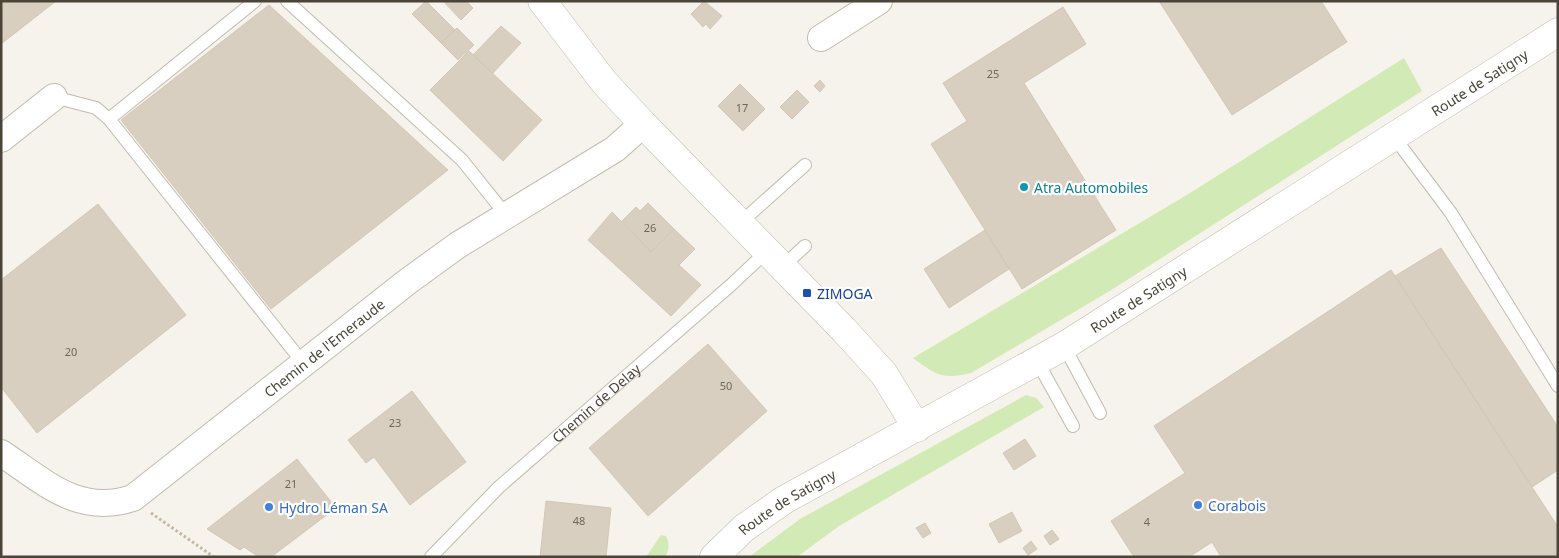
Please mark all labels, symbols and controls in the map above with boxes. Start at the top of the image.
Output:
street label: Route de Satigny [1427,44,1532,120]
house number: 25 [987,66,999,81]
house number: 17 [736,100,748,115]
place label: Atra Automobiles [1034,178,1148,197]
marker: Atra Automobiles [1018,181,1030,193]
house number: 26 [644,220,656,235]
street label: Route de Satigny [1086,261,1191,337]
place label: ZIMOGA [817,284,873,303]
marker: ZIMOGA [801,287,813,299]
street label: Chemin de l'Emeraude [260,294,388,401]
house number: 20 [65,344,77,359]
street label: Chemin de Delay [548,358,645,446]
house number: 50 [720,378,732,393]
house number: 23 [389,415,401,430]
street label: Route de Satigny [734,464,839,539]
house number: 21 [285,476,297,491]
place label: Corabois [1208,496,1266,515]
place label: Hydro Léman SA [279,498,388,517]
marker: Corabois [1192,499,1204,511]
marker: Hydro Léman SA [263,501,275,513]
house number: 48 [573,513,585,528]
house number: 4 [1144,514,1151,529]

